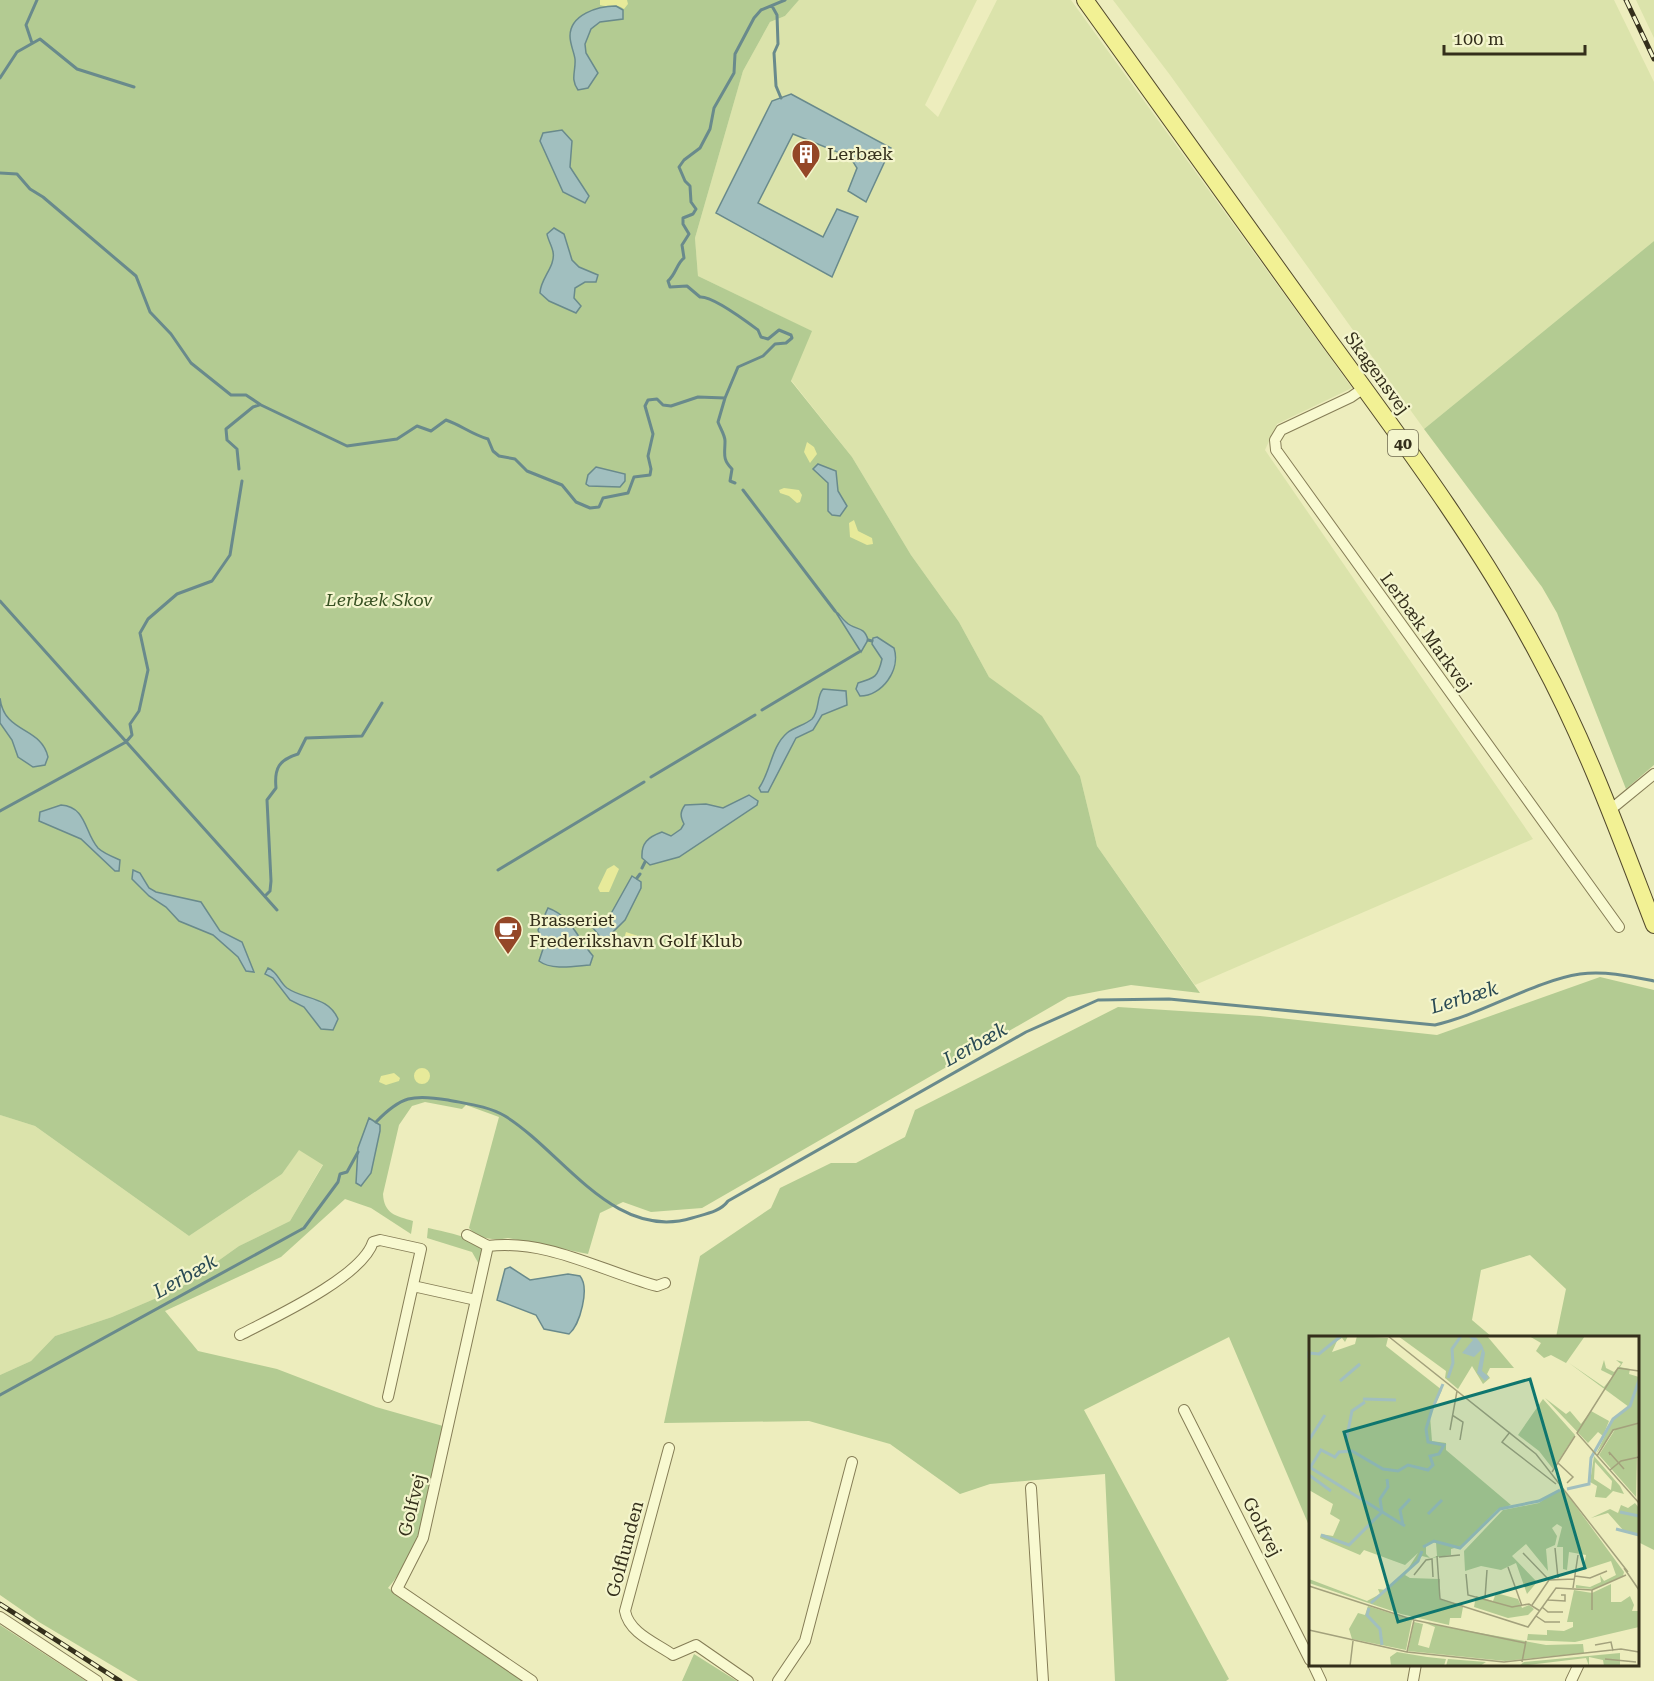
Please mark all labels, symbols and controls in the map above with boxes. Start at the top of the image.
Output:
scale bar [1444,18,1585,56]
text: 100 m [1453,28,1504,49]
building icon: Lerbæk [790,138,822,180]
place label: Lerbæk [827,143,893,164]
street label: Skagensvej [1340,327,1414,418]
road number: 40 [1388,430,1418,456]
street label: Lerbæk Markvej [1376,568,1477,695]
park label: Lerbæk Skov [325,589,433,610]
place label: Brasseriet Frederikshavn Golf Klub [529,909,743,951]
cafe icon: Brasseriet Frederikshavn Golf Klub [492,914,524,956]
water label: Lerbæk [1426,975,1501,1019]
water label: Lerbæk [938,1017,1011,1072]
water label: Lerbæk [148,1249,221,1304]
inset map [1309,1336,1639,1666]
street label: Golfvej [394,1471,429,1538]
street label: Golfvej [1239,1494,1286,1560]
street label: Golflunden [602,1498,648,1599]

